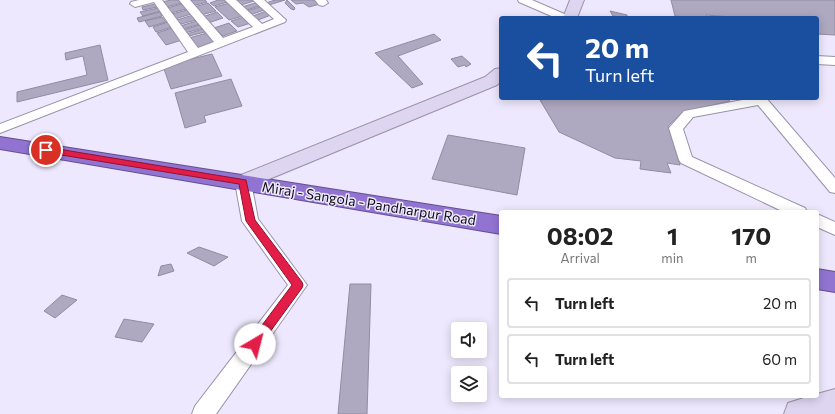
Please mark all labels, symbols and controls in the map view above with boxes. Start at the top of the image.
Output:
text: 20 m [585,30,649,64]
icon: left [519,32,571,84]
text: Turn left [585,64,654,86]
pin [29,133,63,167]
icon: arrive [35,139,57,161]
street label: Miraj - Sangola - Pandharpur Road [261,178,477,228]
text: 08:02 [547,221,613,250]
text: 1 [667,221,678,250]
text: 170 [731,221,771,250]
text: Arrival [560,250,600,266]
text: min [661,250,683,266]
text: m [746,250,757,266]
icon: left [521,292,543,314]
text: Turn left [555,294,614,312]
text: 20 m [763,294,797,312]
map controls [451,322,487,402]
button: sound [451,322,487,358]
position arrow [234,323,276,365]
icon: left [521,348,543,370]
text: Turn left [555,350,614,368]
text: 60 m [762,350,797,368]
button: layers [451,366,487,402]

